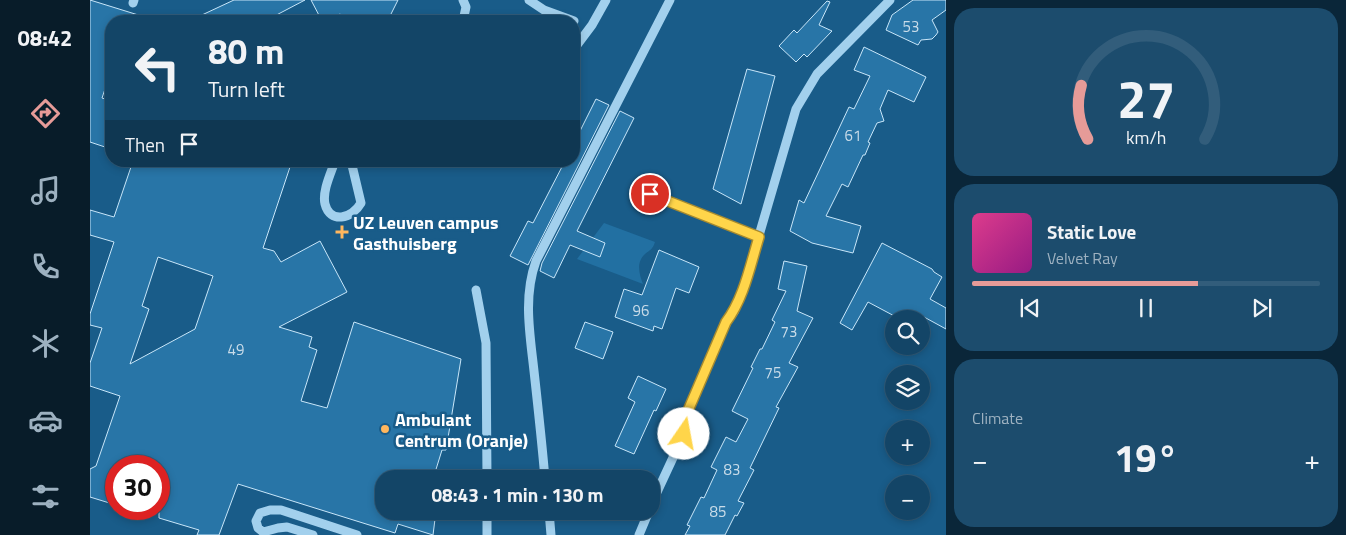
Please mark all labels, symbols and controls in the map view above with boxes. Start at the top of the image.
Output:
house number: 53 [903,15,919,38]
text: 08:42 [18,21,72,55]
text: 80 m [208,24,284,78]
icon: left [125,35,190,100]
text: 27 [1117,59,1175,138]
text: Turn left [208,72,285,106]
icon: directions [28,96,63,131]
house number: 61 [845,124,861,147]
text: km/h [1126,124,1166,151]
text: Then [125,130,165,159]
icon: arrive [175,130,203,158]
icon: music [28,173,63,208]
pin [629,173,671,215]
icon: arrive [636,180,664,208]
place label: UZ Leuven campus Gasthuisberg [353,209,498,257]
text: Static Love [1047,217,1136,246]
marker: UZ Leuven campus Gasthuisberg [335,225,349,239]
text: Velvet Ray [1047,246,1118,270]
icon: phone [28,249,63,284]
icon: previous [1016,294,1044,322]
icon: pause [1132,294,1160,322]
icon: next [1248,294,1276,322]
house number: 96 [633,299,649,322]
map controls [885,310,930,520]
button: search [885,310,930,355]
house number: 73 [781,320,797,343]
icon: climate [28,326,63,361]
house number: 49 [228,338,244,361]
house number: 75 [765,361,781,384]
button: layers [885,365,930,410]
icon: car [28,403,63,438]
place label: Ambulant Centrum (Oranje) [395,406,528,454]
text: Climate [972,406,1023,430]
position arrow [657,407,709,459]
button: + [885,420,930,465]
marker: Ambulant Centrum (Oranje) [379,423,391,435]
text: 19° [1114,429,1178,487]
text: − [972,438,988,481]
text: + [1304,438,1320,481]
speed limit sign: 30 [105,455,170,520]
house number: 83 [724,458,740,481]
button: − [885,475,930,520]
icon: filters [28,479,63,514]
text: 08:43 · 1 min · 130 m [431,480,604,509]
house number: 85 [710,500,726,523]

